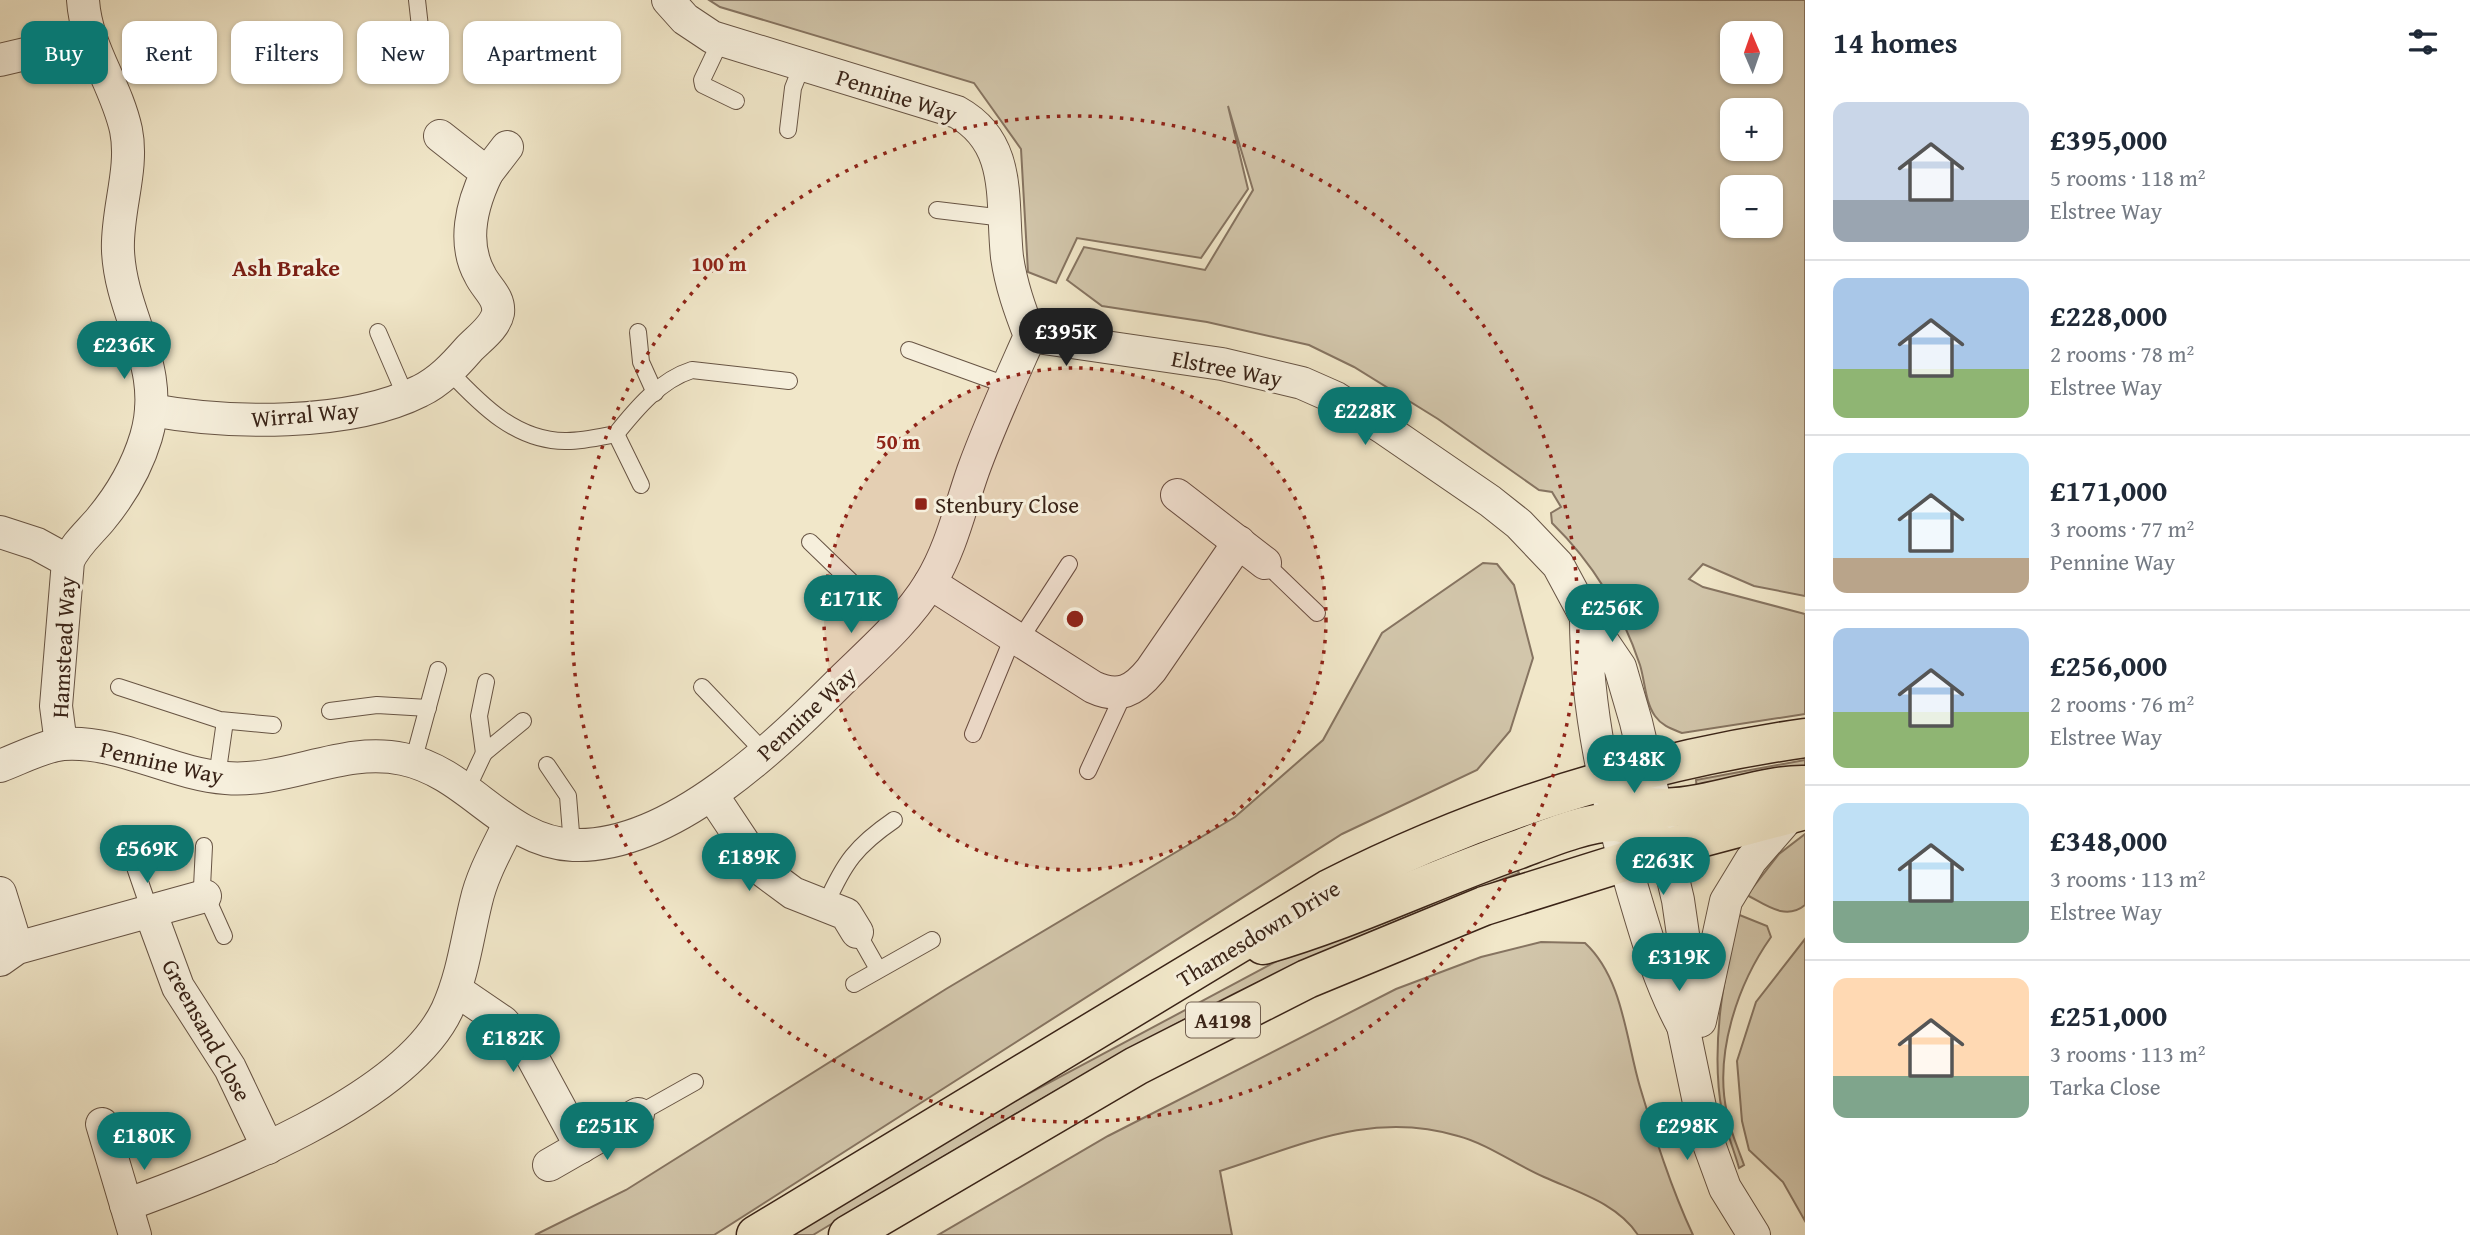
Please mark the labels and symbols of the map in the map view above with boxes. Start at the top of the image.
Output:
north arrow [1720,21,1783,84]
street label: Pennine Way [832,60,962,130]
text: 100 m [691,248,747,279]
district label: Ash Brake [232,250,340,285]
pin: £395K [1017,308,1115,368]
pin: £236K [75,322,173,381]
street label: Elstree Way [1169,341,1286,395]
pin: £228K [1316,388,1414,447]
street label: Wirral Way [250,393,361,435]
text: 50 m [876,426,920,457]
place label: Stenbury Close [935,488,1079,521]
marker: Stenbury Close [913,496,929,512]
street label: Hamstead Way [43,575,83,719]
pin: £171K [802,576,900,635]
pin: £256K [1563,584,1661,644]
centre of rings [1063,607,1087,631]
street label: Pennine Way [749,658,863,768]
street label: Pennine Way [97,732,227,792]
pin: £348K [1585,736,1683,795]
pin: £569K [98,826,196,885]
pin: £189K [700,834,798,893]
pin: £263K [1614,838,1712,897]
street label: Thamesdown Drive [1170,871,1346,995]
pin: £319K [1630,934,1728,993]
street label: Greensand Close [154,953,260,1107]
road number: A4198 [1186,1002,1260,1038]
pin: £182K [464,1014,562,1074]
pin: £251K [558,1102,656,1162]
pin: £298K [1638,1102,1736,1162]
pin: £180K [95,1112,193,1172]

